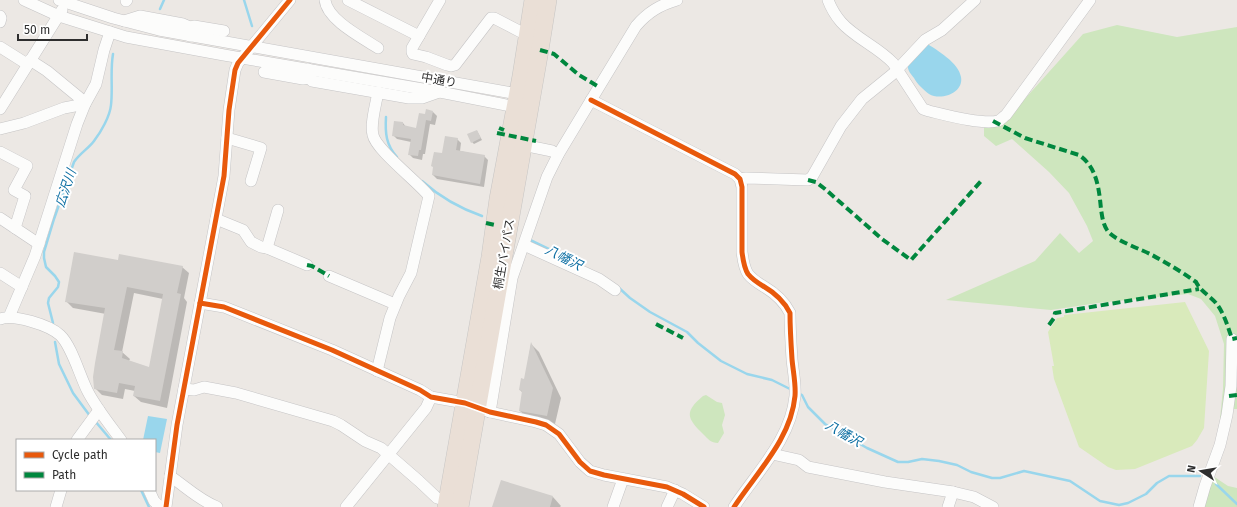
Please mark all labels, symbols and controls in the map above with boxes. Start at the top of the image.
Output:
scale bar [18,16,87,42]
text: 50 m [24,23,50,37]
street label: 中通り [420,70,458,90]
water label: 広沢川 [52,165,80,209]
street label: 桐生バイパス [491,217,517,291]
water label: 八幡沢 [543,242,586,274]
water label: 八幡沢 [823,417,866,451]
legend [16,439,156,491]
text: Cycle path [52,448,108,462]
north arrow [1181,451,1221,491]
text: N [1185,464,1199,474]
text: Path [52,468,76,482]

